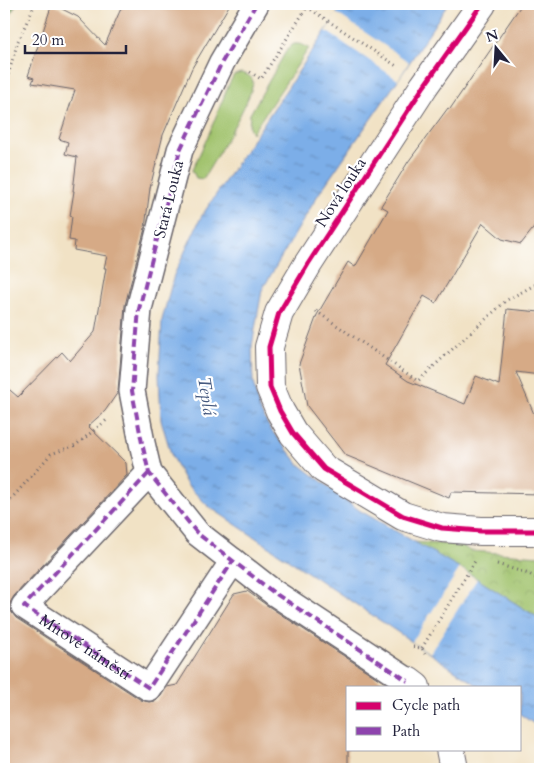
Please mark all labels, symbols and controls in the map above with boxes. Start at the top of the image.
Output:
scale bar [25,22,126,54]
north arrow [472,22,522,72]
text: N [483,25,501,47]
text: 20 m [32,30,64,50]
street label: Nová louka [310,154,372,231]
street label: Stará Louka [149,158,189,241]
water label: Teplá [191,375,222,418]
street label: Mírové náměstí [35,609,135,686]
legend [346,686,522,750]
text: Cycle path [392,695,461,715]
text: Path [392,721,421,741]

